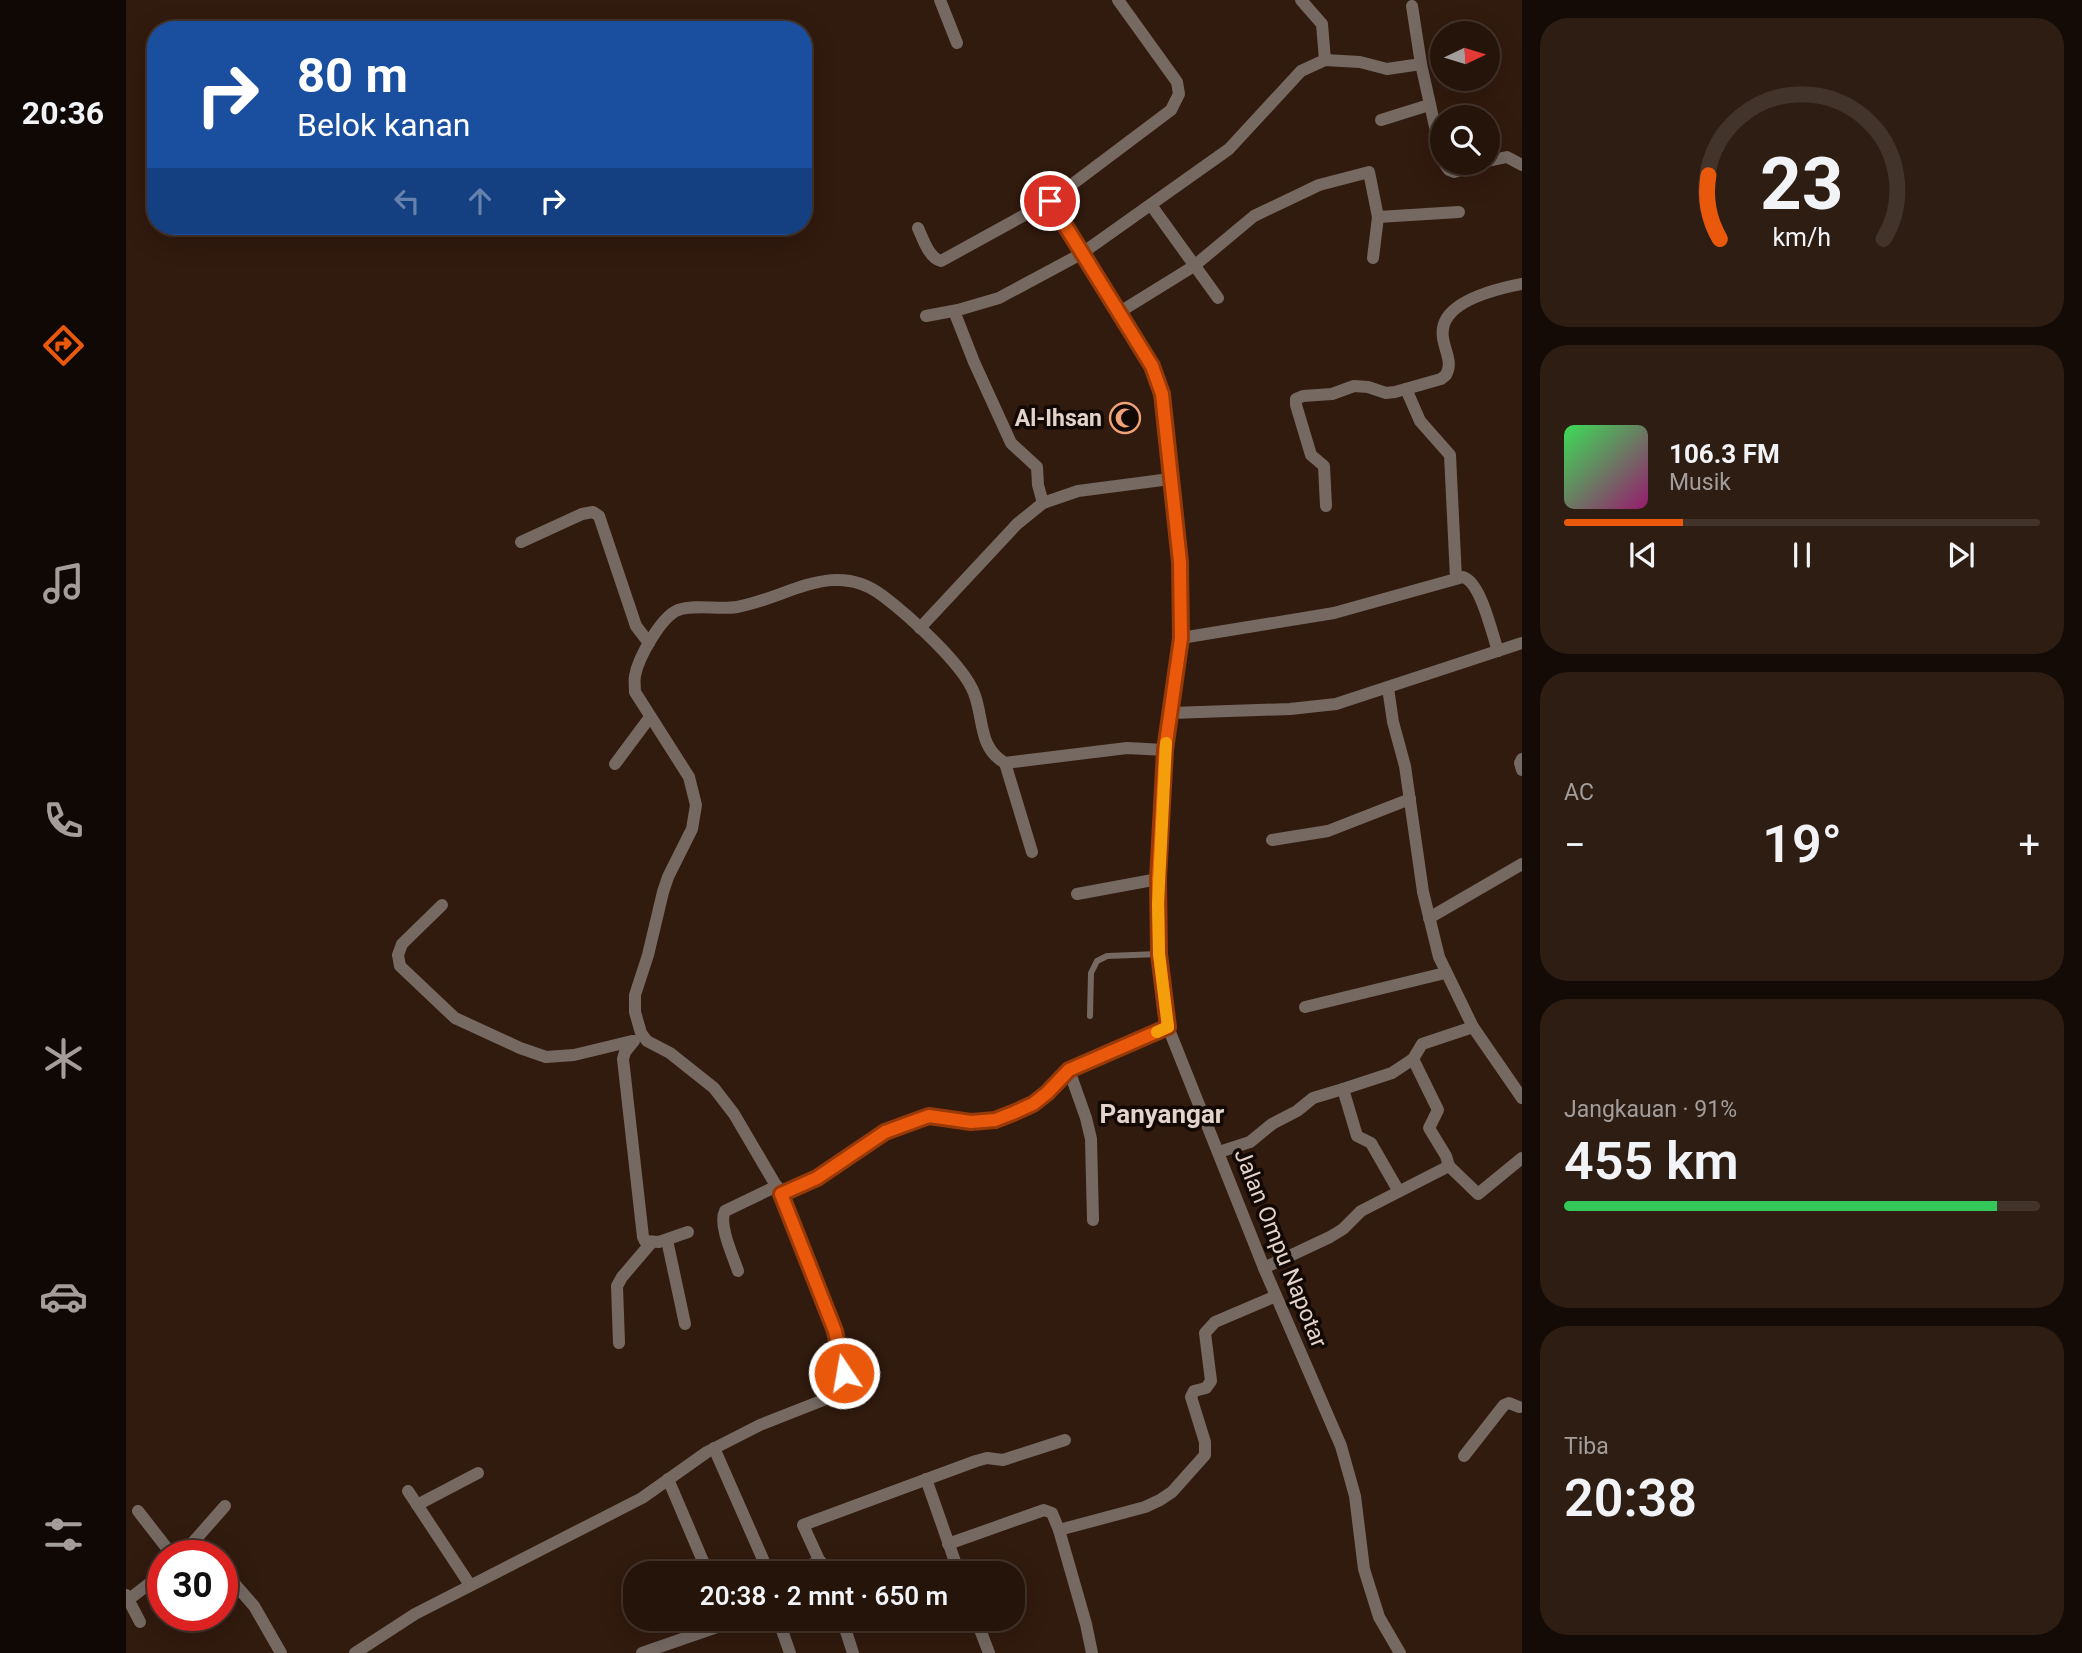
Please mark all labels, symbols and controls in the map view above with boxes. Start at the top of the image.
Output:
north arrow [1430,21,1500,91]
map controls [1430,21,1500,175]
text: 80 m [297,47,408,104]
icon: right [182,49,273,140]
text: 20:36 [22,94,104,132]
button: search [1430,105,1500,175]
text: Belok kanan [297,106,470,144]
text: 23 [1760,141,1844,227]
pin [1020,171,1080,231]
icon: left [388,182,426,220]
icon: ahead [461,182,499,220]
icon: right [534,182,572,220]
icon: arrive [1031,182,1069,220]
text: km/h [1773,222,1831,251]
icon: directions [39,321,88,370]
mosque icon: Al-Ihsan [1108,401,1142,435]
place label: Al-Ihsan [1015,405,1102,432]
text: 106.3 FM [1669,439,1780,469]
text: Musik [1669,469,1731,496]
icon: previous [1624,536,1662,574]
icon: pause [1783,536,1821,574]
icon: next [1942,536,1980,574]
icon: music [39,559,88,608]
text: AC [1564,779,1594,806]
icon: phone [39,796,88,845]
text: 19° [1762,814,1842,875]
text: − [1564,823,1586,867]
text: + [2018,823,2040,867]
icon: climate [39,1034,88,1083]
text: Jangkauan · 91% [1564,1096,1737,1123]
district label: Panyangar [1100,1099,1225,1129]
text: 455 km [1564,1131,1739,1192]
street label: Jalan Ompu Napotar [1228,1145,1333,1352]
icon: car [39,1272,88,1321]
position arrow [807,1336,881,1410]
text: Tiba [1564,1433,1609,1460]
text: 20:38 [1564,1468,1697,1529]
icon: filters [39,1510,88,1559]
speed limit sign: 30 [147,1540,238,1631]
text: 20:38 · 2 mnt · 650 m [700,1581,948,1611]

